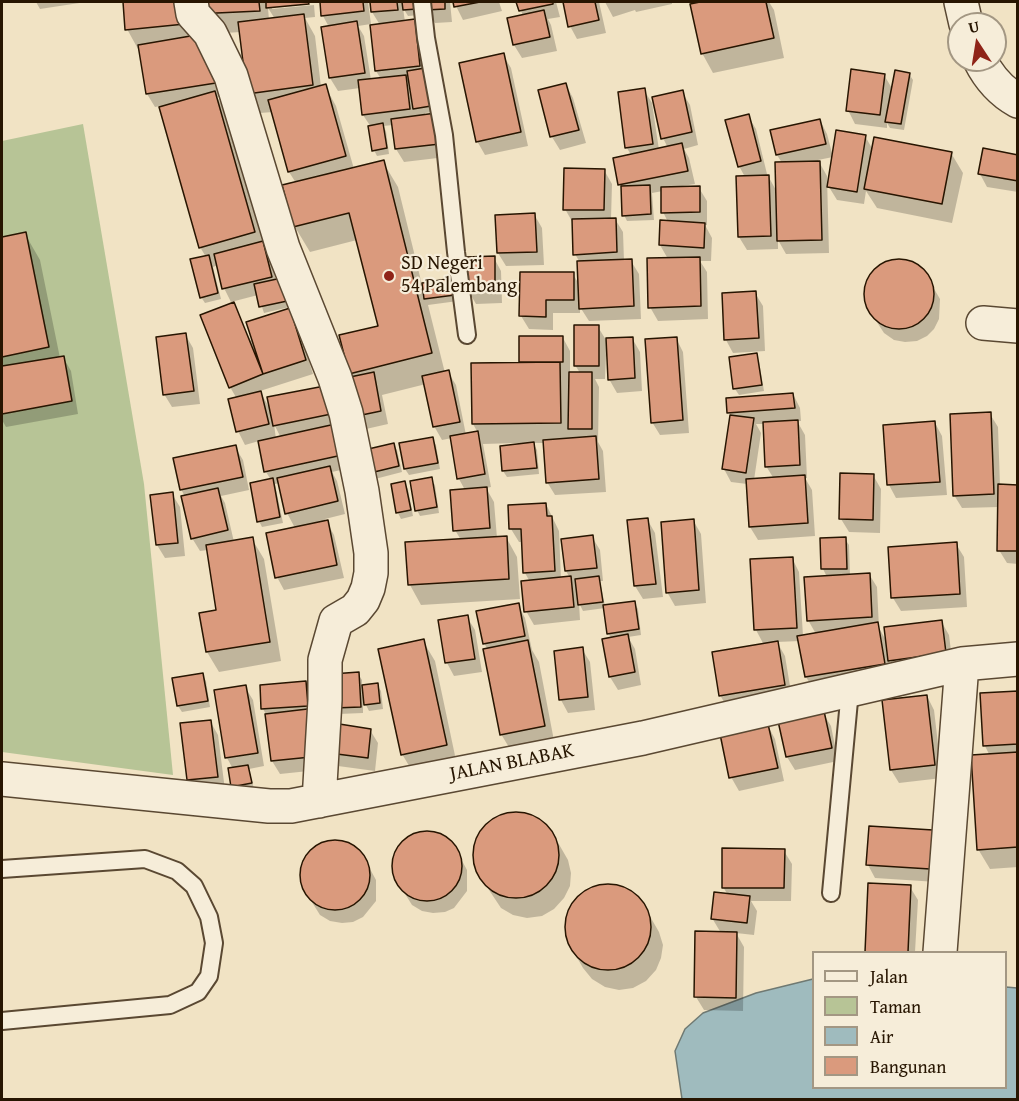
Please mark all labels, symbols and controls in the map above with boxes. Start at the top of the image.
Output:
north arrow [947,12,1007,72]
text: U [966,13,981,39]
place label: SD Negeri 54 Palembang [401,252,517,299]
marker: SD Negeri 54 Palembang [382,269,396,283]
street label: JALAN BLABAK [448,739,576,787]
legend [812,951,1007,1089]
text: Jalan [870,963,908,990]
text: Taman [870,993,921,1020]
text: Air [870,1023,893,1050]
text: Bangunan [870,1053,946,1080]

